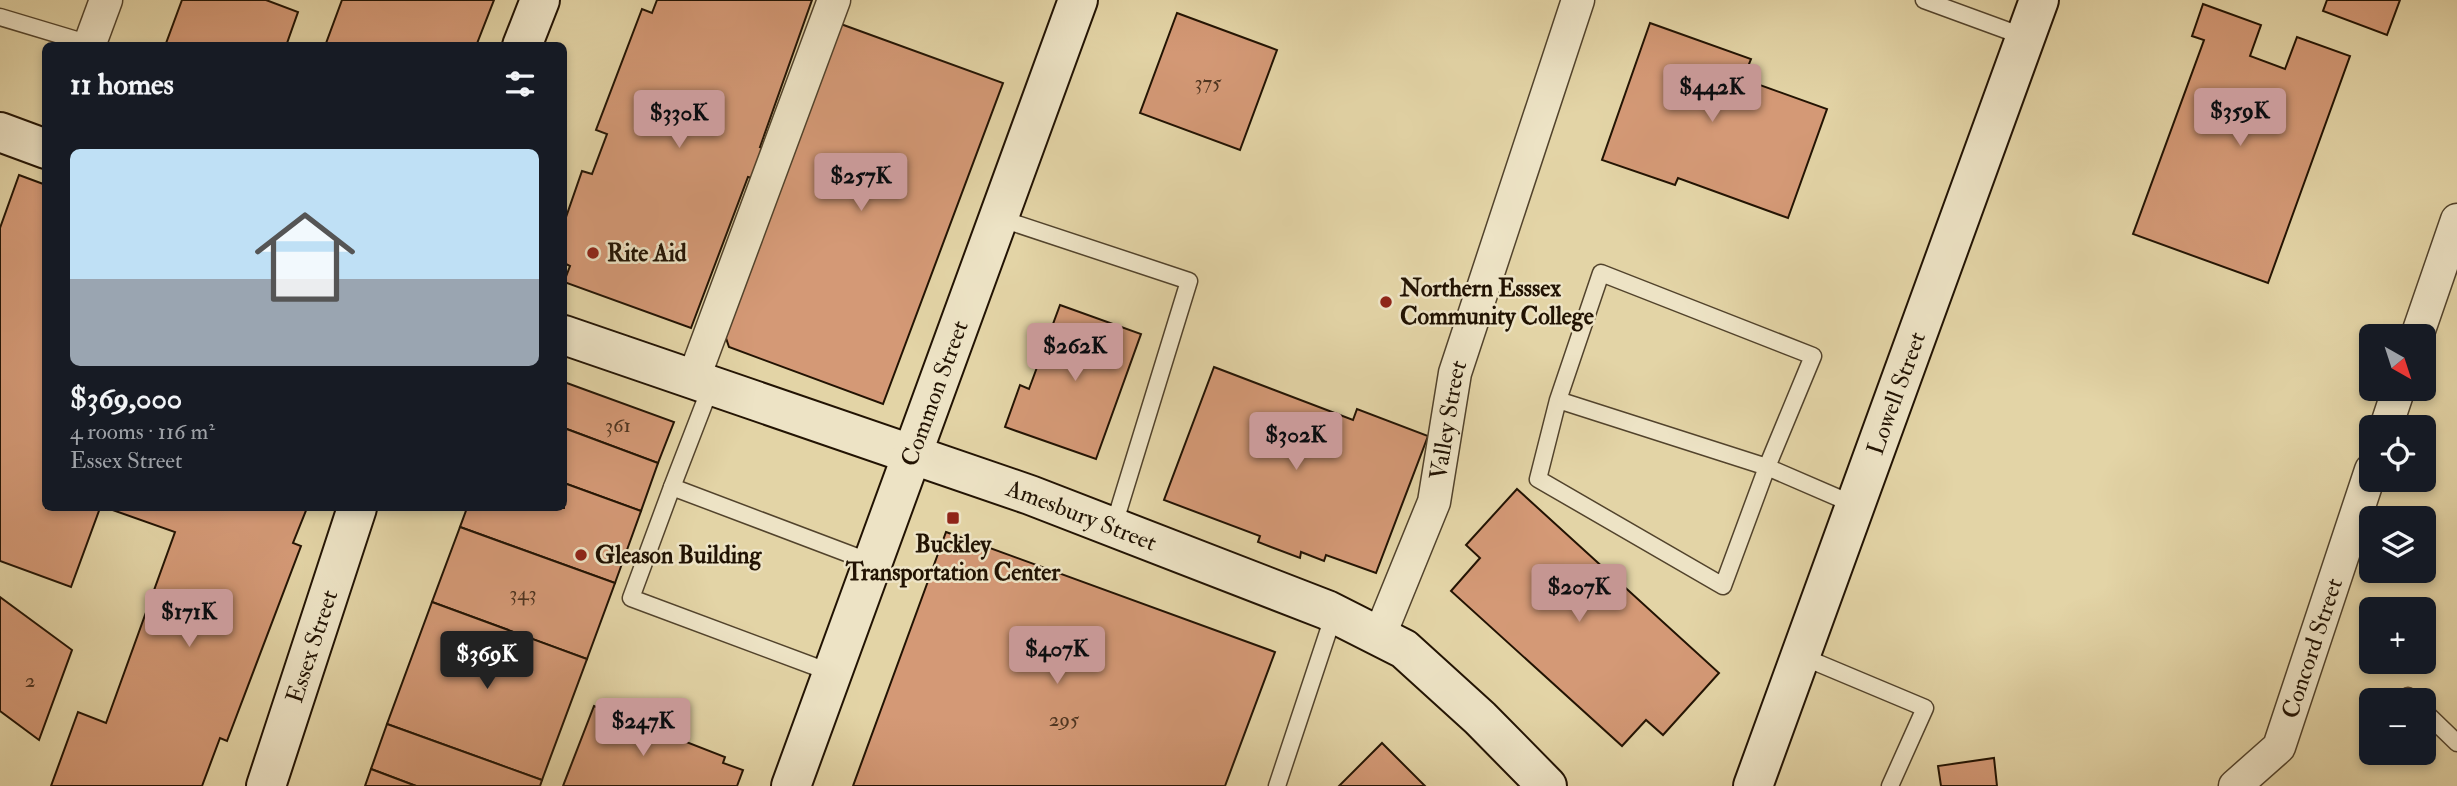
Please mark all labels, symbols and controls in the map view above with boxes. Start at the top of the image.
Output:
pin: $442K [1663,64,1761,124]
icon: filters [501,65,539,103]
text: 11 homes [70,66,174,103]
house number: 375 [1195,69,1222,96]
text: $442K [1679,72,1745,101]
pin: $359K [2191,88,2289,148]
pin: $330K [630,90,728,150]
text: $359K [2210,96,2270,125]
text: $330K [650,98,708,127]
pin: $257K [812,154,910,213]
text: $257K [830,161,892,190]
icon: home [242,194,368,320]
place label: Rite Aid [607,238,687,269]
marker: Rite Aid [585,245,601,261]
place label: Northern Esssex Community College [1399,273,1594,332]
marker: Northern Esssex Community College [1378,294,1394,310]
street label: Common Street [894,316,975,471]
pin: $262K [1026,324,1124,383]
north arrow [2359,324,2436,401]
map controls [2359,324,2436,765]
street label: Lowell Street [1859,327,1933,459]
text: $262K [1043,331,1107,360]
street label: Valley Street [1422,356,1474,482]
text: $369,000 [70,380,182,417]
house number: 361 [605,412,631,439]
pin: $302K [1247,412,1345,472]
button: locate [2359,415,2436,492]
text: 4 rooms · 116 m² [70,417,215,446]
text: $302K [1265,420,1327,449]
text: Essex Street [70,446,182,475]
street label: Amesbury Street [1001,472,1161,558]
button: layers [2359,506,2436,583]
marker: Buckley Transportation Center [945,510,961,526]
place label: Buckley Transportation Center [845,529,1061,588]
place label: Gleason Building [595,540,762,571]
marker: Gleason Building [573,547,589,563]
pin: $207K [1530,564,1628,624]
text: $207K [1547,572,1611,601]
street label: Concord Street [2274,574,2350,722]
house number: 343 [509,580,537,607]
street label: Essex Street [279,585,345,707]
pin: $171K [140,590,238,649]
text: $171K [161,597,217,626]
button: + [2359,597,2436,674]
pin: $407K [1008,626,1106,686]
pin: $369K [438,632,536,691]
text: $407K [1025,634,1089,663]
text: $369K [456,639,518,668]
house number: 2 [25,667,35,694]
button: − [2359,688,2436,765]
pin: $247K [594,698,692,758]
text: $247K [611,706,675,735]
house number: 295 [1049,706,1080,733]

